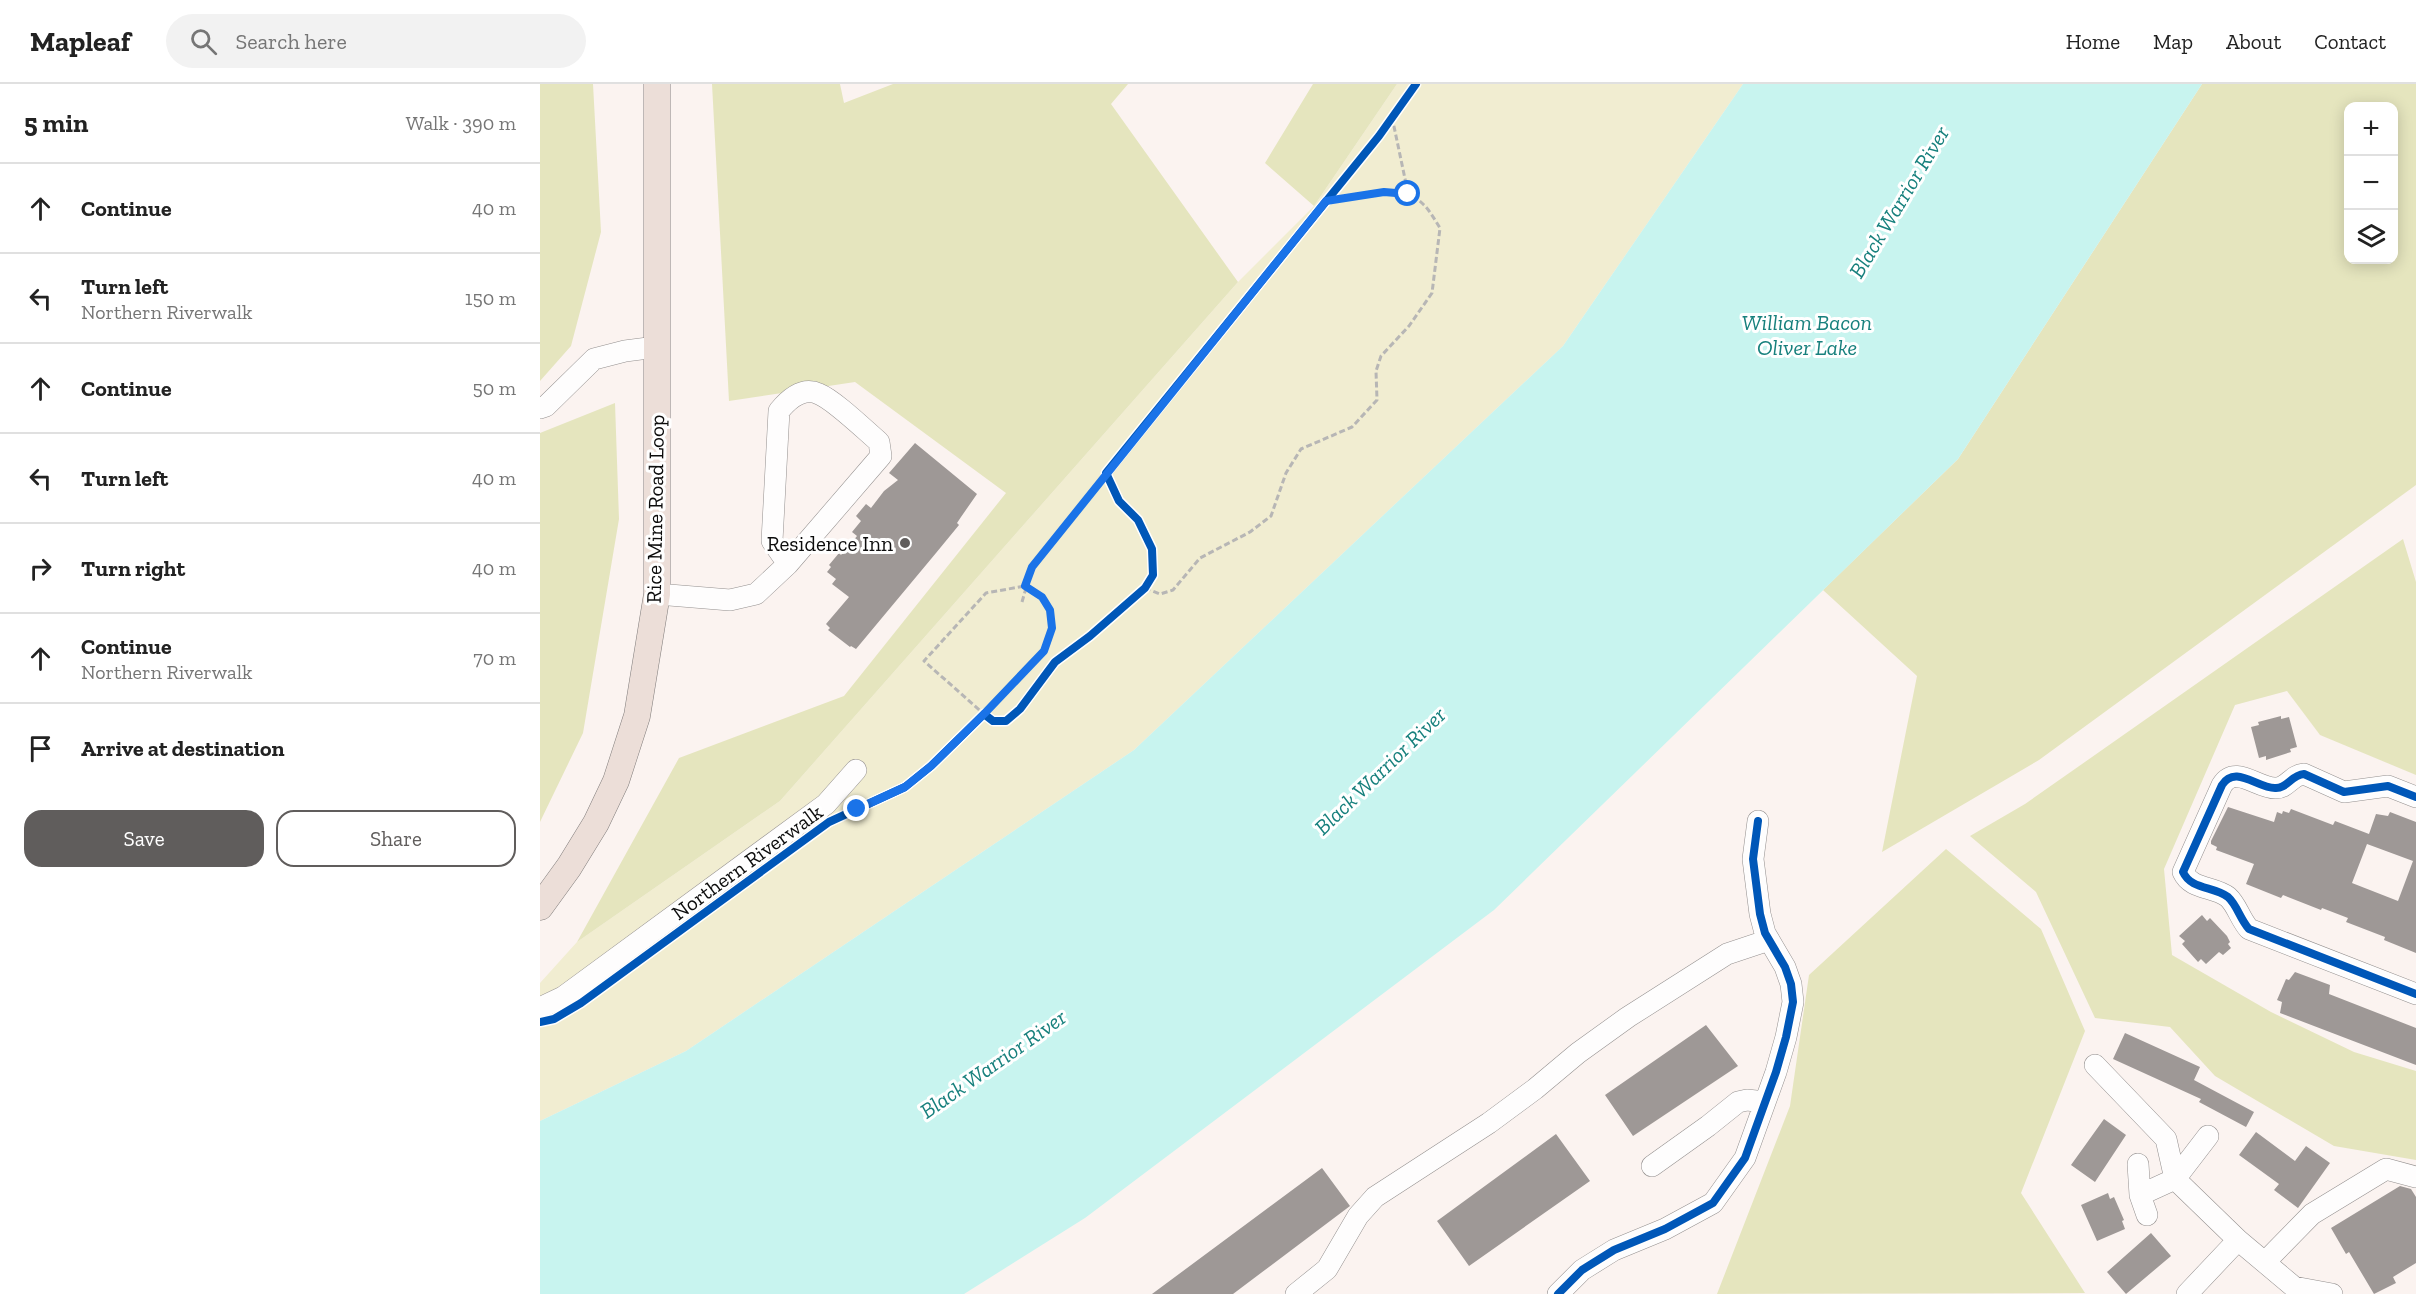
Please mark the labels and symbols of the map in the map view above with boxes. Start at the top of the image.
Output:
water label: Black Warrior River [1843,121,1955,283]
route start [1394,180,1420,206]
water label: William Bacon Oliver Lake [1742,309,1872,361]
street label: Rice Mine Road Loop [641,414,669,604]
place label: Residence Inn [767,531,893,556]
marker: Residence Inn [898,536,912,550]
water label: Black Warrior River [1309,701,1452,841]
route end [843,795,869,821]
street label: Northern Riverwalk [667,799,827,925]
water label: Black Warrior River [915,1003,1072,1124]

